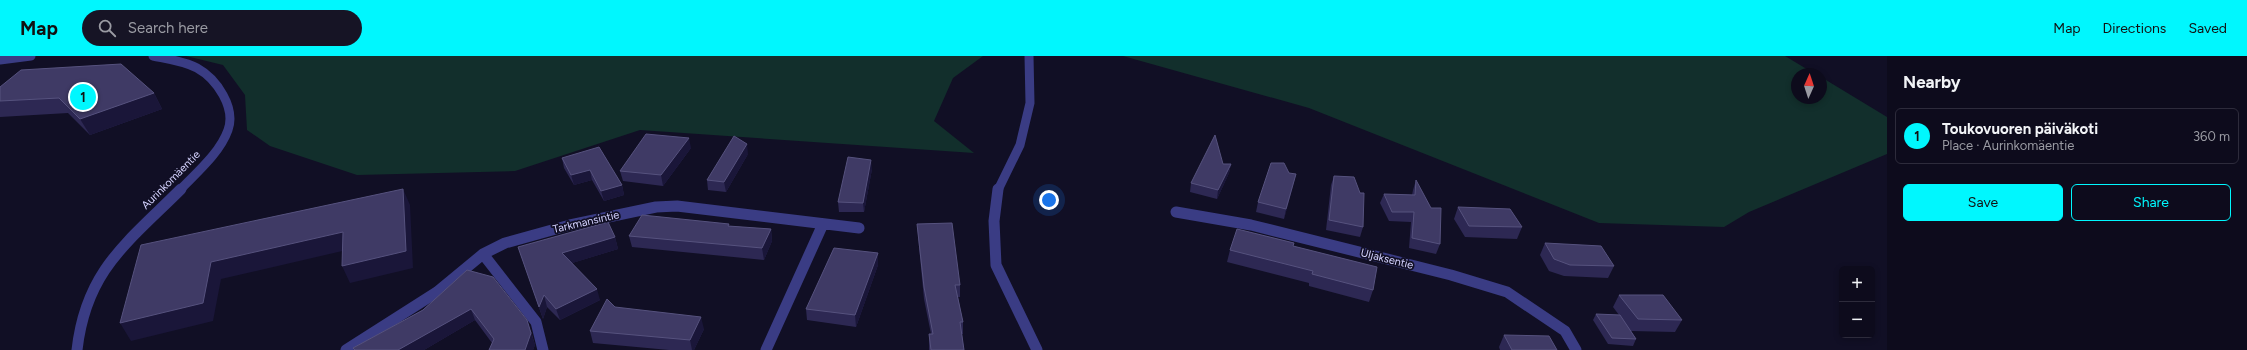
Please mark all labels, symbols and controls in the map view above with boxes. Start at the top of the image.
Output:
search box [82,10,362,46]
text: Map [20,17,58,40]
icon: search [96,17,118,39]
text: Search here [128,19,208,37]
text: Map [2053,20,2081,37]
text: Directions [2103,20,2166,37]
text: Saved [2188,20,2227,37]
north arrow [1791,68,1827,104]
text: Nearby [1903,72,1961,92]
pin: 1 [70,82,96,112]
text: Toukovuoren päiväkoti [1942,120,2098,138]
text: 1 [1914,129,1920,144]
text: 360 m [2193,129,2230,144]
text: Place · Aurinkomäentie [1942,138,2074,153]
street label: Aurinkomäentie [139,148,203,212]
button: Save [1903,184,2063,221]
button: Share [2071,184,2231,221]
your location [1039,190,1059,210]
street label: Tarkmansintie [552,208,620,236]
street label: Uljaksentie [1359,246,1415,272]
map controls [1839,266,1875,338]
button: + [1839,266,1875,302]
button: − [1839,302,1875,338]

